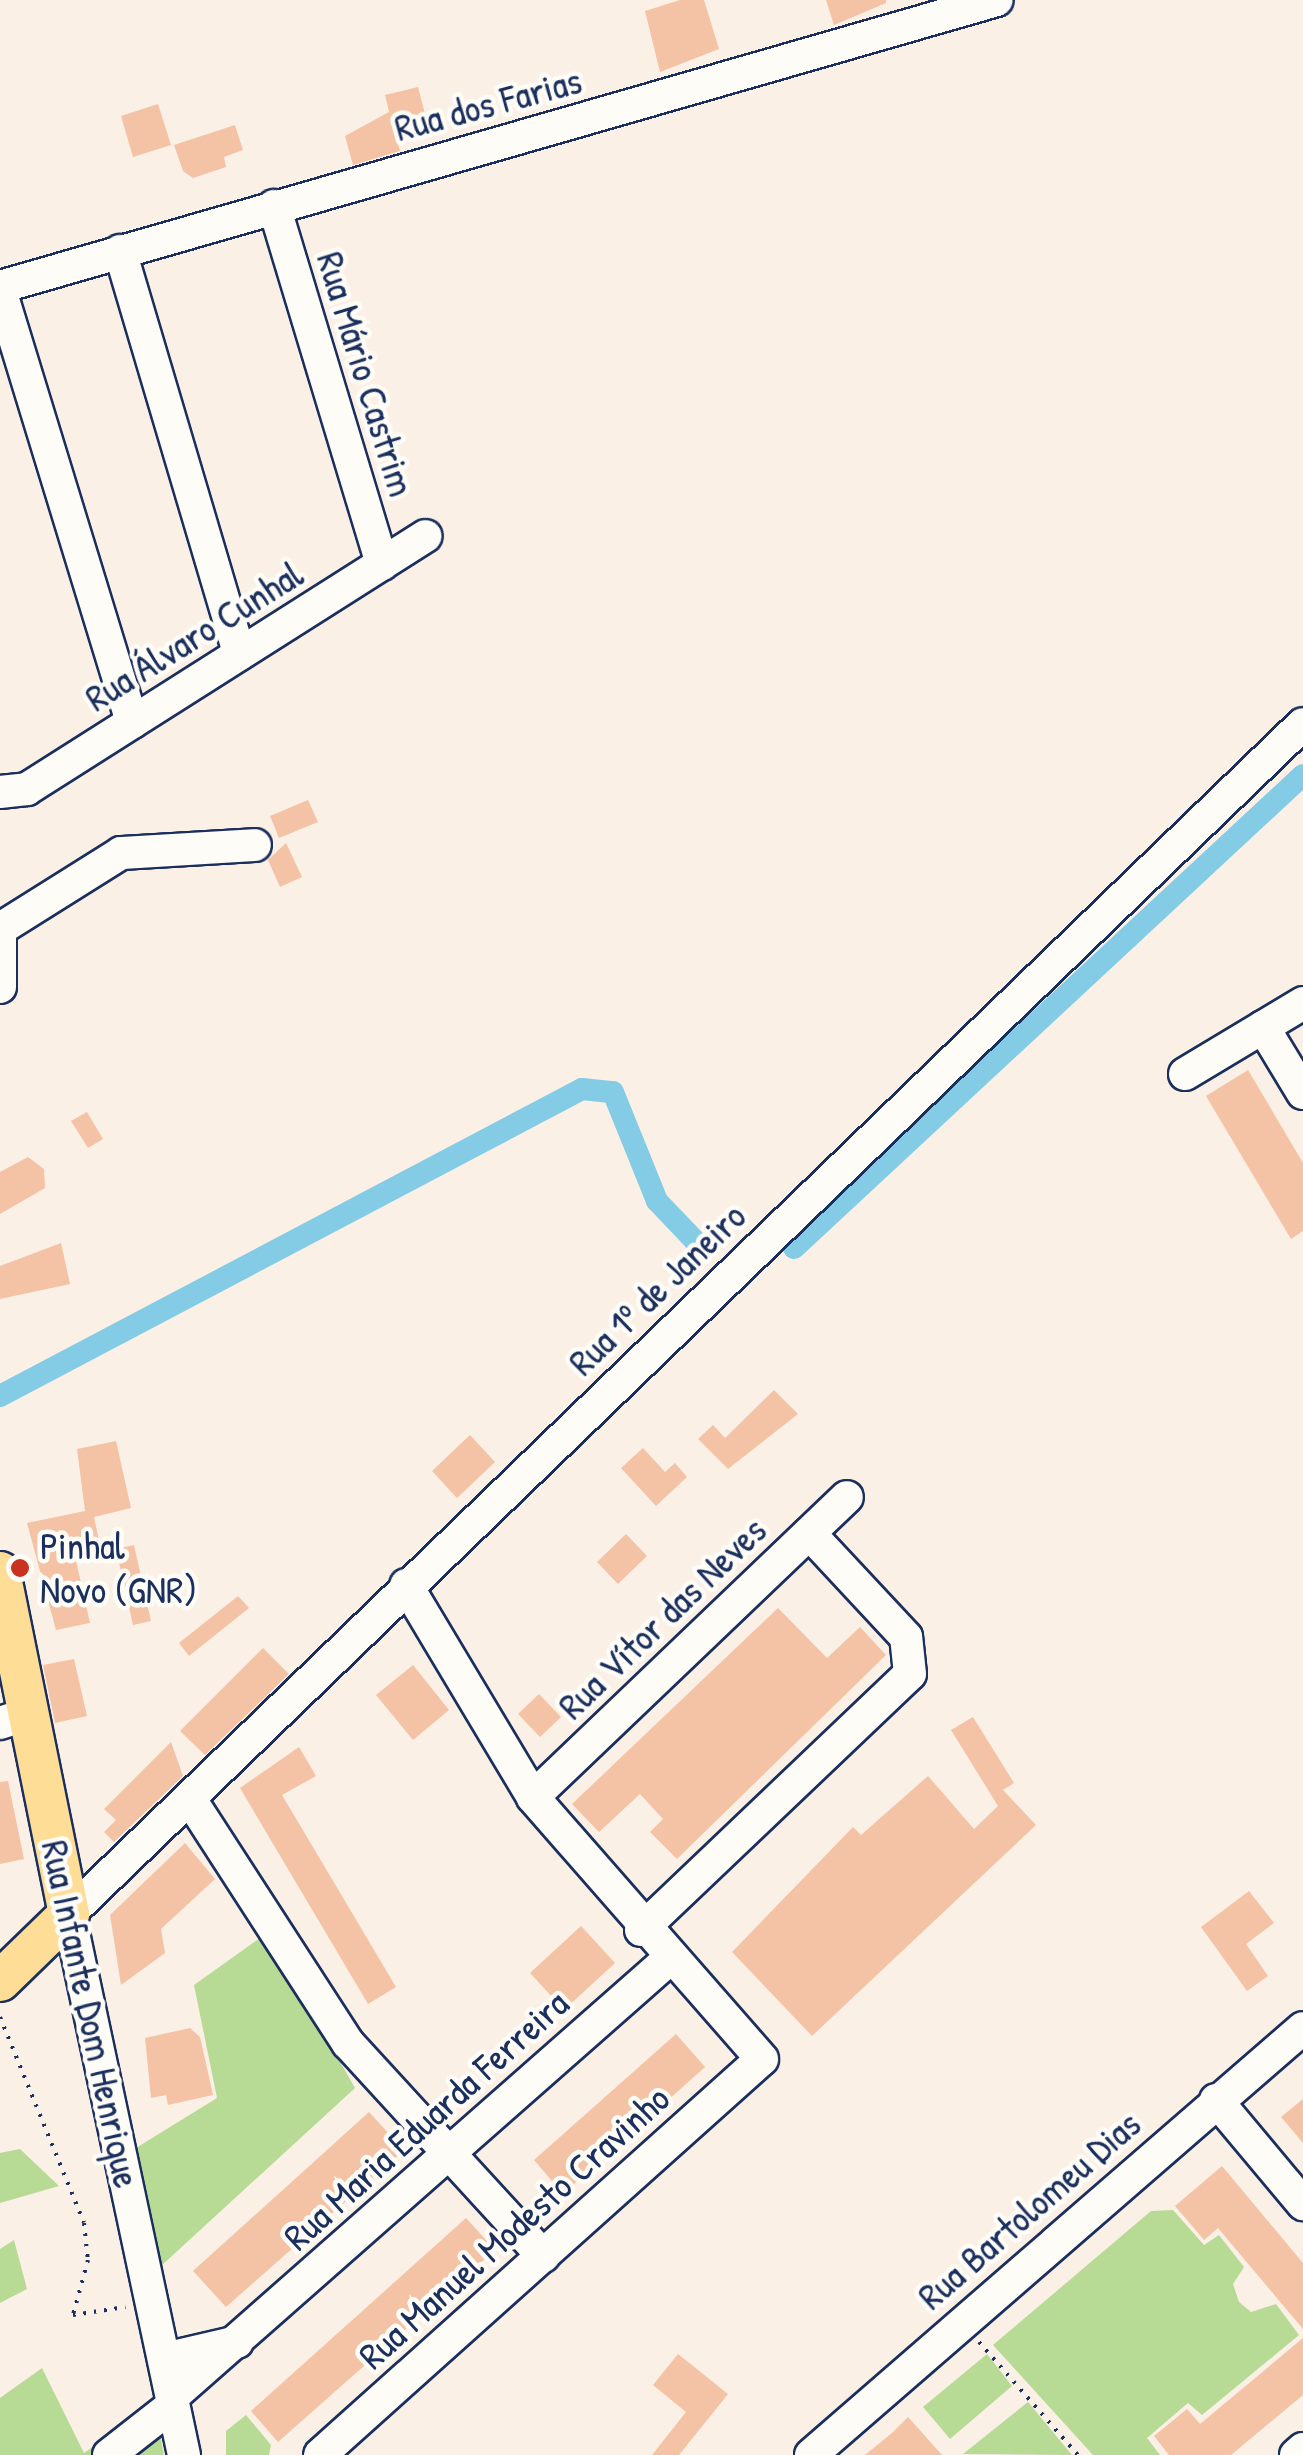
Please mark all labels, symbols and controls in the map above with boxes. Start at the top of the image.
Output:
street label: Rua dos Farias [390,57,586,151]
street label: Rua Mário Castrim [307,246,425,502]
street label: Rua Álvaro Cunhal [77,551,311,721]
street label: Rua 1º de Janeiro [559,1193,755,1385]
street label: Rua Vítor das Neves [549,1507,775,1729]
place label: Pinhal Novo (GNR) [40,1523,197,1612]
marker: Pinhal Novo (GNR) [9,1557,31,1579]
street label: Rua Infante Dom Henrique [32,1836,150,2192]
street label: Rua Maria Eduarda Ferreira [274,1980,578,2260]
street label: Rua Manuel Modesto Cravinho [349,2076,679,2378]
street label: Rua Bartolomeu Dias [909,2101,1149,2319]

